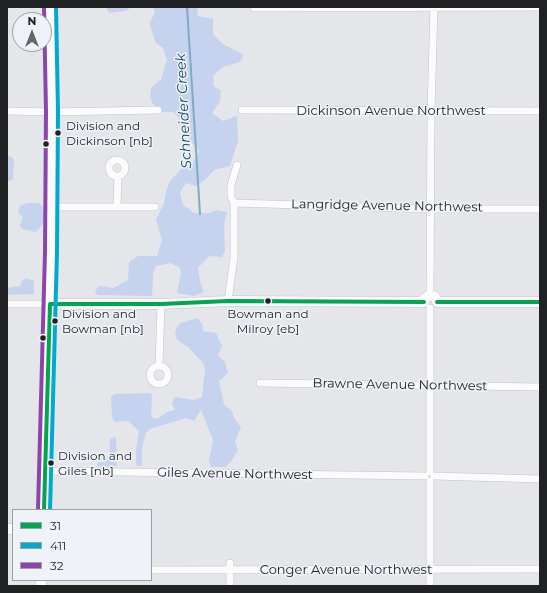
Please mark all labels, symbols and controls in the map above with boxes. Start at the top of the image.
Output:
north arrow [12,12,52,52]
text: N [28,14,36,28]
water label: Schneider Creek [173,53,195,169]
street label: Dickinson Avenue Northwest [296,103,486,119]
place label: Division and Dickinson [nb] [66,119,153,147]
marker: Division and Dickinson [nb] [53,128,63,138]
unlabelled marker [41,139,51,149]
street label: Langridge Avenue Northwest [291,197,483,215]
marker: Bowman and Milroy [eb] [263,296,273,306]
place label: Division and Bowman [nb] [62,307,144,335]
place label: Bowman and Milroy [eb] [227,307,309,335]
marker: Division and Bowman [nb] [50,316,60,326]
unlabelled marker [38,333,48,343]
street label: Brawne Avenue Northwest [313,376,487,394]
place label: Division and Giles [nb] [58,449,132,477]
marker: Division and Giles [nb] [46,458,56,468]
street label: Giles Avenue Northwest [157,465,313,483]
legend [12,509,152,581]
text: 31 [50,518,61,533]
text: 411 [50,538,66,553]
text: 32 [50,558,64,573]
street label: Conger Avenue Northwest [260,562,432,578]

